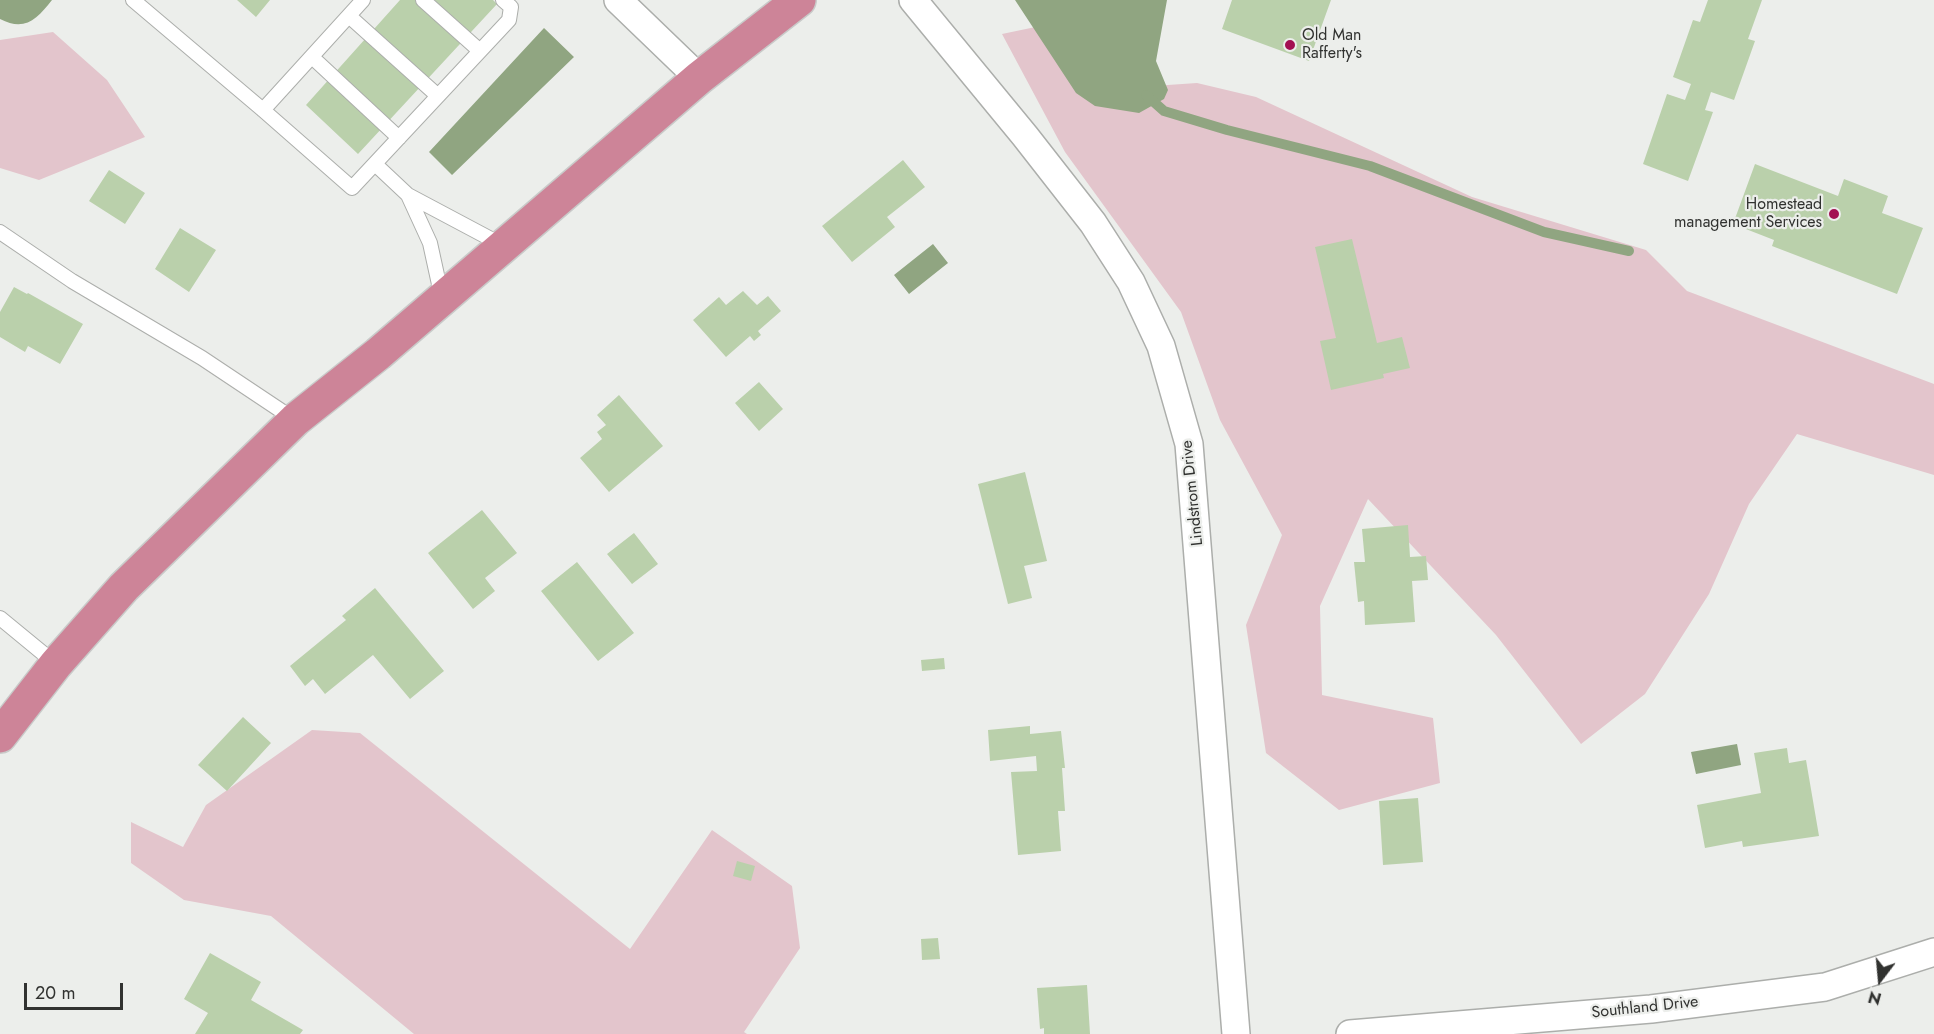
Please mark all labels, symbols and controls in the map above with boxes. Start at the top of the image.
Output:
place label: Old Man Rafferty's [1302,26,1362,64]
marker: Old Man Rafferty's [1283,38,1297,52]
place label: Homestead management Services [1674,195,1822,233]
marker: Homestead management Services [1827,207,1841,221]
street label: Lindstrom Drive [1178,439,1208,547]
north arrow [1850,950,1910,1010]
scale bar [27,971,126,1009]
text: 20 m [35,980,75,1006]
text: N [1866,985,1884,1011]
street label: Southland Drive [1591,993,1699,1023]

